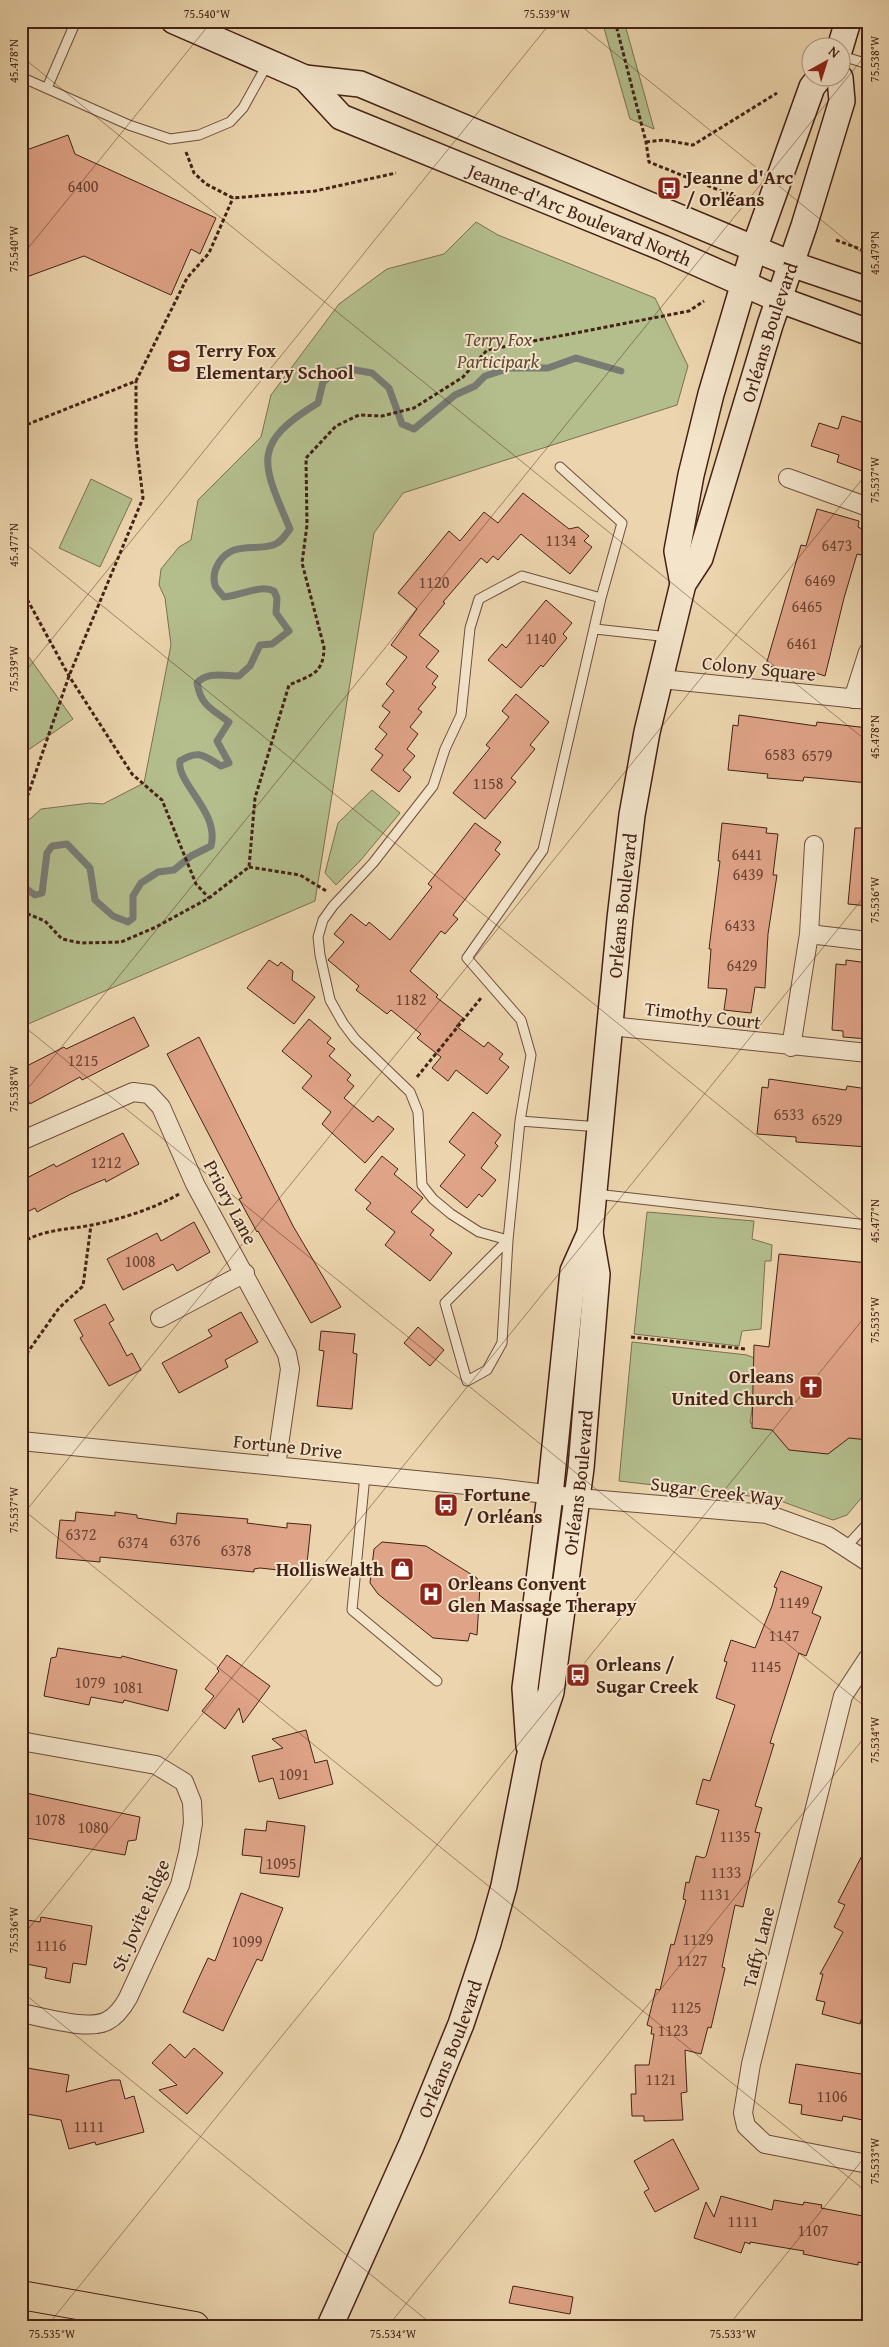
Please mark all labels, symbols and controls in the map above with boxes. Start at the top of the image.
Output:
text: 75.540°W [184,5,231,22]
text: 75.539°W [524,5,571,22]
text: 75.538°W [866,35,883,82]
north arrow [802,38,852,88]
text: 45.478°N [5,39,22,83]
text: N [824,41,845,63]
street label: Jeanne-d'Arc Boulevard North [462,155,697,273]
place label: Jeanne d'Arc / Orléans [683,163,793,213]
house number: 6400 [68,174,99,198]
bus stop icon: Jeanne d'Arc / Orléans [656,175,682,201]
text: 75.540°W [5,225,22,272]
text: 45.479°N [866,231,883,275]
street label: Orléans Boulevard [734,257,805,406]
park label: Terry Fox Participark [456,325,539,375]
place label: Terry Fox Elementary School [196,336,354,386]
school or university icon: Terry Fox Elementary School [166,348,192,374]
text: 75.537°W [866,456,883,503]
text: 45.477°N [5,523,22,567]
house number: 1134 [546,528,577,552]
house number: 6473 [822,533,852,557]
house number: 6469 [805,568,836,592]
house number: 1120 [419,570,450,594]
house number: 6465 [792,594,822,618]
house number: 1140 [526,626,557,650]
house number: 6461 [787,631,817,655]
text: 75.539°W [5,645,22,692]
street label: Colony Square [701,648,817,688]
text: 45.478°N [866,715,883,759]
house number: 6583 [765,742,795,766]
house number: 6579 [802,743,833,767]
house number: 1158 [473,771,504,795]
street label: Orléans Boulevard [600,831,644,980]
house number: 6441 [732,842,762,866]
house number: 6439 [733,862,764,886]
text: 75.536°W [866,876,883,923]
house number: 6433 [725,913,755,937]
house number: 6429 [727,953,758,977]
house number: 1182 [396,987,426,1011]
street label: Timothy Court [643,994,763,1036]
house number: 1215 [68,1048,98,1072]
text: 75.538°W [5,1065,22,1112]
house number: 6533 [774,1102,804,1126]
house number: 6529 [812,1107,843,1131]
house number: 1212 [91,1150,121,1174]
street label: Priory Lane [197,1155,265,1249]
text: 45.477°N [866,1199,883,1243]
house number: 1008 [125,1249,156,1273]
text: 75.535°W [866,1296,883,1343]
place label: Orleans United Church [671,1362,795,1412]
church icon: Orleans United Church [798,1374,824,1400]
street label: Orléans Boulevard [555,1408,600,1557]
street label: Fortune Drive [232,1426,344,1466]
street label: Sugar Creek Way [649,1469,785,1513]
place label: Fortune / Orléans [464,1480,542,1530]
text: 75.537°W [5,1486,22,1533]
bus stop icon: Fortune / Orléans [433,1492,459,1518]
house number: 6372 [66,1522,96,1546]
house number: 6376 [170,1528,201,1552]
house number: 6374 [118,1530,149,1554]
house number: 6378 [221,1538,252,1562]
place label: HollisWealth [276,1555,385,1583]
shop icon: HollisWealth [389,1556,415,1582]
place label: Orleans Convent Glen Massage Therapy [448,1569,637,1619]
hospital icon: Orleans Convent Glen Massage Therapy [418,1581,444,1607]
house number: 1149 [779,1590,810,1614]
house number: 1147 [769,1623,800,1647]
place label: Orleans / Sugar Creek [596,1650,698,1700]
house number: 1145 [751,1654,781,1678]
bus stop icon: Orleans / Sugar Creek [565,1662,591,1688]
house number: 1079 [75,1670,106,1694]
house number: 1081 [113,1675,143,1699]
text: 75.534°W [866,1716,883,1763]
house number: 1091 [279,1762,309,1786]
house number: 1078 [35,1807,66,1831]
house number: 1080 [78,1815,109,1839]
house number: 1135 [720,1824,750,1848]
house number: 1095 [266,1851,296,1875]
street label: St. Jovite Ridge [104,1854,176,1975]
house number: 1133 [711,1860,741,1884]
house number: 1131 [700,1882,730,1906]
street label: Taffy Lane [734,1903,782,1990]
text: 75.536°W [5,1906,22,1953]
house number: 1129 [683,1927,714,1951]
house number: 1099 [232,1929,263,1953]
house number: 1116 [36,1933,67,1957]
house number: 1127 [677,1948,708,1972]
street label: Orléans Boulevard [410,1975,489,2122]
house number: 1125 [671,1995,701,2019]
house number: 1123 [658,2018,688,2042]
house number: 1121 [646,2067,676,2091]
house number: 1106 [817,2084,848,2108]
house number: 1111 [74,2114,104,2138]
text: 75.533°W [866,2137,883,2184]
house number: 1111 [728,2209,758,2233]
house number: 1107 [798,2218,829,2242]
text: 75.535°W [29,2325,76,2342]
text: 75.534°W [370,2325,417,2342]
text: 75.533°W [710,2325,757,2342]

